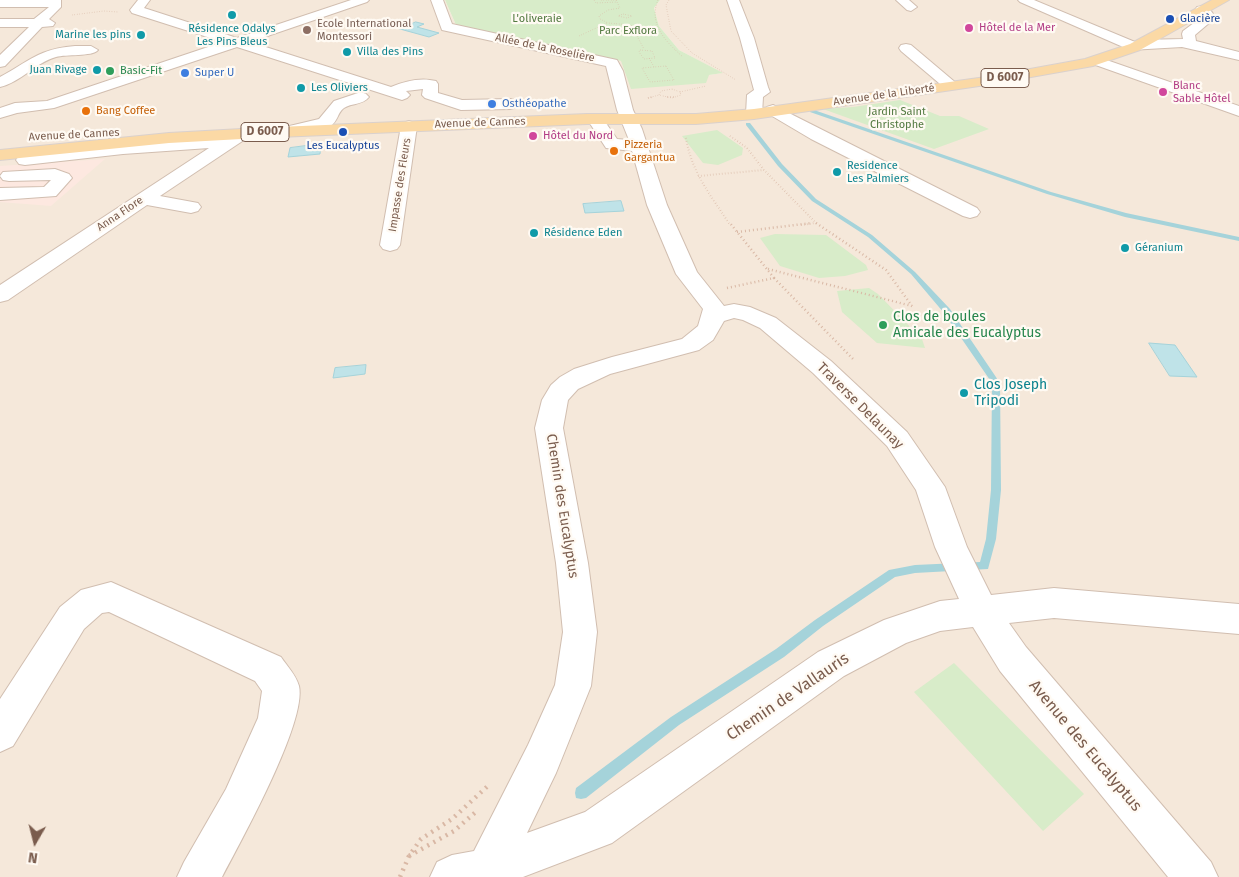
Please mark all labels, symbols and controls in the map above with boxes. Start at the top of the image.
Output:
marker: Résidence Odalys Les Pins Bleus [226,9,238,21]
park label: L'oliveraie [512,12,562,26]
place label: Glacière [1180,12,1220,26]
marker: Glacière [1164,13,1176,25]
place label: Ecole International Montessori [317,17,411,43]
place label: Hôtel de la Mer [979,21,1055,35]
place label: Résidence Odalys Les Pins Bleus [188,22,276,48]
marker: Hôtel de la Mer [963,22,975,34]
marker: Ecole International Montessori [301,24,313,36]
park label: Parc Exflora [599,24,657,38]
place label: Marine les pins [55,28,131,42]
marker: Marine les pins [135,29,147,41]
street label: Allée de la Roselière [494,31,596,65]
place label: Villa des Pins [357,45,423,59]
marker: Villa des Pins [341,46,353,58]
place label: Juan Rivage [29,63,87,77]
marker: Juan Rivage [91,64,103,76]
place label: Basic-Fit [120,64,162,78]
marker: Basic-Fit [104,65,116,77]
place label: Super U [195,66,234,80]
marker: Super U [179,67,191,79]
road number: D 6007 [981,68,1029,88]
place label: Blanc Sable Hôtel [1173,79,1231,105]
place label: Les Oliviers [311,81,368,95]
street label: Avenue de la Liberté [833,81,935,109]
marker: Les Oliviers [295,82,307,94]
marker: Blanc Sable Hôtel [1157,86,1169,98]
place label: Osthéopathe [502,97,566,111]
marker: Osthéopathe [486,98,498,110]
place label: Bang Coffee [96,104,155,118]
marker: Bang Coffee [80,105,92,117]
park label: Jardin Saint Christophe [868,105,926,131]
street label: Avenue de Cannes [434,115,526,131]
road number: D 6007 [241,122,289,142]
street label: Avenue de Cannes [28,126,120,144]
marker: Les Eucalyptus [337,126,349,138]
place label: Hôtel du Nord [543,129,613,143]
marker: Hôtel du Nord [527,130,539,142]
street label: Impasse des Fleurs [386,137,414,233]
place label: Pizzeria Gargantua [624,138,675,164]
place label: Les Eucalyptus [307,139,379,153]
marker: Pizzeria Gargantua [608,145,620,157]
place label: Residence Les Palmiers [847,159,909,185]
marker: Residence Les Palmiers [831,166,843,178]
street label: Anna Flore [94,194,146,234]
place label: Résidence Eden [544,226,622,240]
marker: Résidence Eden [528,227,540,239]
place label: Géranium [1135,241,1183,255]
marker: Géranium [1119,242,1131,254]
place label: Clos de boules Amicale des Eucalyptus [893,309,1041,342]
marker: Clos de boules Amicale des Eucalyptus [877,319,889,331]
street label: Traverse Delaunay [813,359,907,453]
place label: Clos Joseph Tripodi [974,377,1047,410]
marker: Clos Joseph Tripodi [958,387,970,399]
street label: Chemin des Eucalyptus [542,433,582,579]
street label: Chemin de Vallauris [723,649,853,745]
street label: Avenue des Eucalyptus [1024,676,1146,816]
north arrow [10,817,60,867]
text: N [27,848,39,866]

